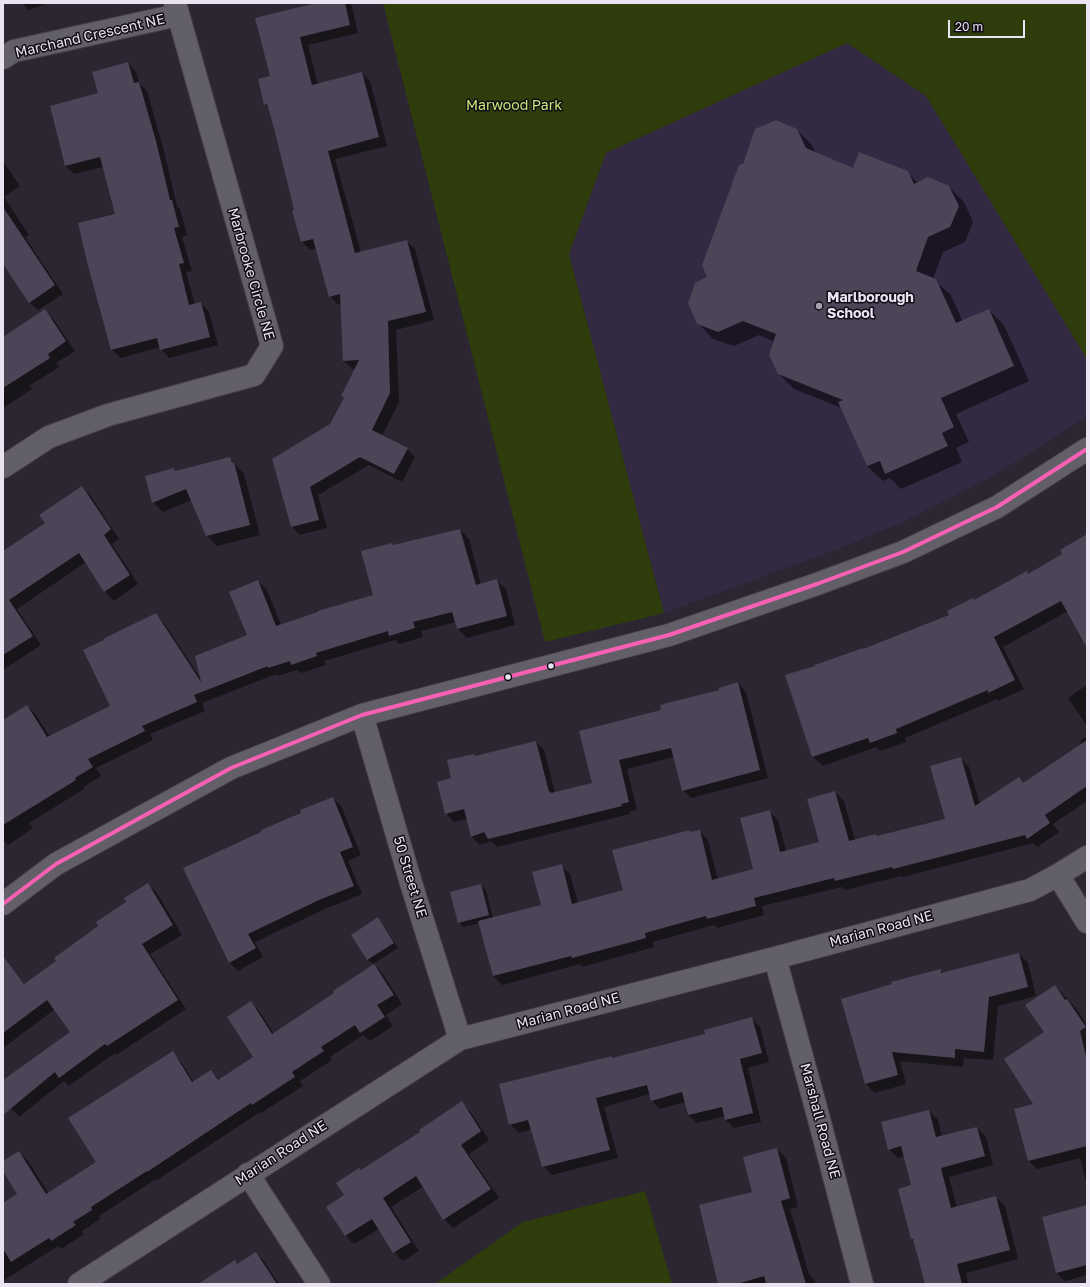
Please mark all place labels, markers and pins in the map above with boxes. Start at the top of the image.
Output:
place label: Marlborough School [827,290,914,322]
marker: Marlborough School [814,301,824,311]
unlabelled marker [546,661,556,671]
unlabelled marker [503,672,513,682]

